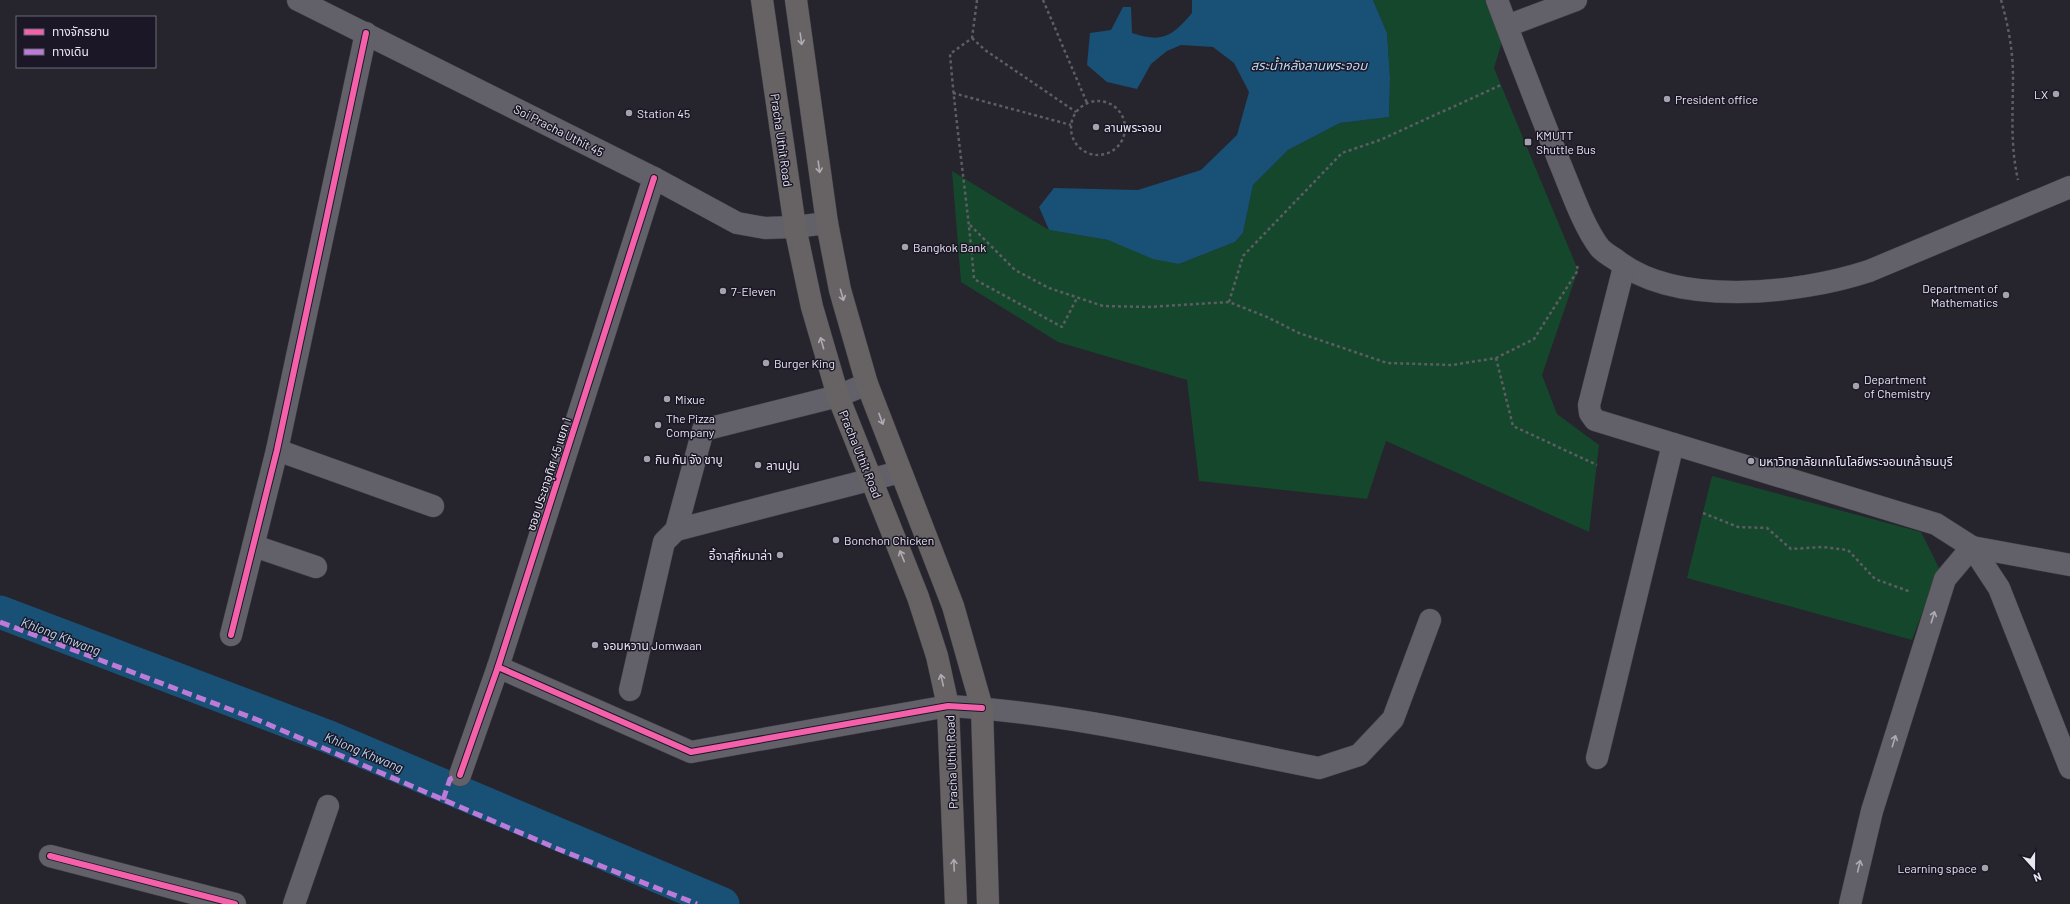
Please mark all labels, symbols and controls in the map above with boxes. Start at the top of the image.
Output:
legend [16,16,156,68]
text: ทางจักรยาน [52,24,109,38]
one-way arrow [797,32,805,45]
text: ทางเดิน [52,44,89,58]
water label: สระน้ำหลังลานพระจอม [1251,56,1368,73]
place label: LX [2034,87,2048,101]
marker: LX [2051,89,2061,99]
place label: President office [1675,92,1758,106]
street label: Pracha Uthit Road [769,93,795,187]
marker: President office [1662,94,1672,104]
street label: Soi Pracha Uthit 45 [512,101,606,159]
place label: Station 45 [637,106,690,120]
marker: Station 45 [624,108,634,118]
place label: ลานพระจอม [1104,120,1162,134]
marker: ลานพระจอม [1091,122,1101,132]
place label: KMUTT Shuttle Bus [1536,128,1596,156]
marker: KMUTT Shuttle Bus [1523,137,1533,147]
one-way arrow [815,160,823,173]
place label: Bangkok Bank [913,240,986,254]
marker: Bangkok Bank [900,242,910,252]
place label: Department of Mathematics [1922,281,1998,309]
place label: 7-Eleven [731,284,776,298]
marker: 7-Eleven [718,286,728,296]
one-way arrow [839,289,846,302]
marker: Department of Mathematics [2001,290,2011,300]
one-way arrow [818,337,826,350]
place label: Burger King [774,356,835,370]
marker: Burger King [761,358,771,368]
place label: Department of Chemistry [1864,372,1931,400]
marker: Department of Chemistry [1851,381,1861,391]
place label: Mixue [675,392,705,406]
marker: Mixue [662,394,672,404]
street label: Pracha Uthit Road [837,408,885,500]
place label: The Pizza Company [666,411,715,439]
one-way arrow [877,413,885,425]
street label: ซอย ประชาอุทิศ 45 แยก 1 [523,416,574,533]
marker: The Pizza Company [653,420,663,430]
place label: กิน กัน จัง ชาบู [655,452,723,467]
marker: กิน กัน จัง ชาบู [642,454,652,464]
place label: มหาวิทยาลัยเทคโนโลยีพระจอมเกล้าธนบุรี [1759,454,1953,469]
marker: มหาวิทยาลัยเทคโนโลยีพระจอมเกล้าธนบุรี [1746,456,1756,466]
place label: ลานปูน [766,458,800,473]
marker: ลานปูน [753,460,763,470]
place label: Bonchon Chicken [844,533,934,547]
marker: Bonchon Chicken [831,535,841,545]
place label: อี้จาสุกี้หมาล่า [709,547,772,563]
marker: อี้จาสุกี้หมาล่า [775,550,785,560]
one-way arrow [897,551,905,563]
one-way arrow [1930,611,1937,624]
water label: Khlong Khwang [19,613,103,659]
place label: จอมหวาน Jomwaan [603,638,702,652]
marker: จอมหวาน Jomwaan [590,640,600,650]
one-way arrow [938,674,946,687]
street label: Pracha Uthit Road [942,715,960,809]
water label: Khlong Khwang [322,728,406,776]
one-way arrow [1891,735,1898,748]
north arrow [2014,848,2054,888]
one-way arrow [950,859,958,872]
one-way arrow [1856,860,1863,873]
place label: Learning space [1897,861,1977,875]
marker: Learning space [1980,863,1990,873]
text: N [2032,870,2044,885]

